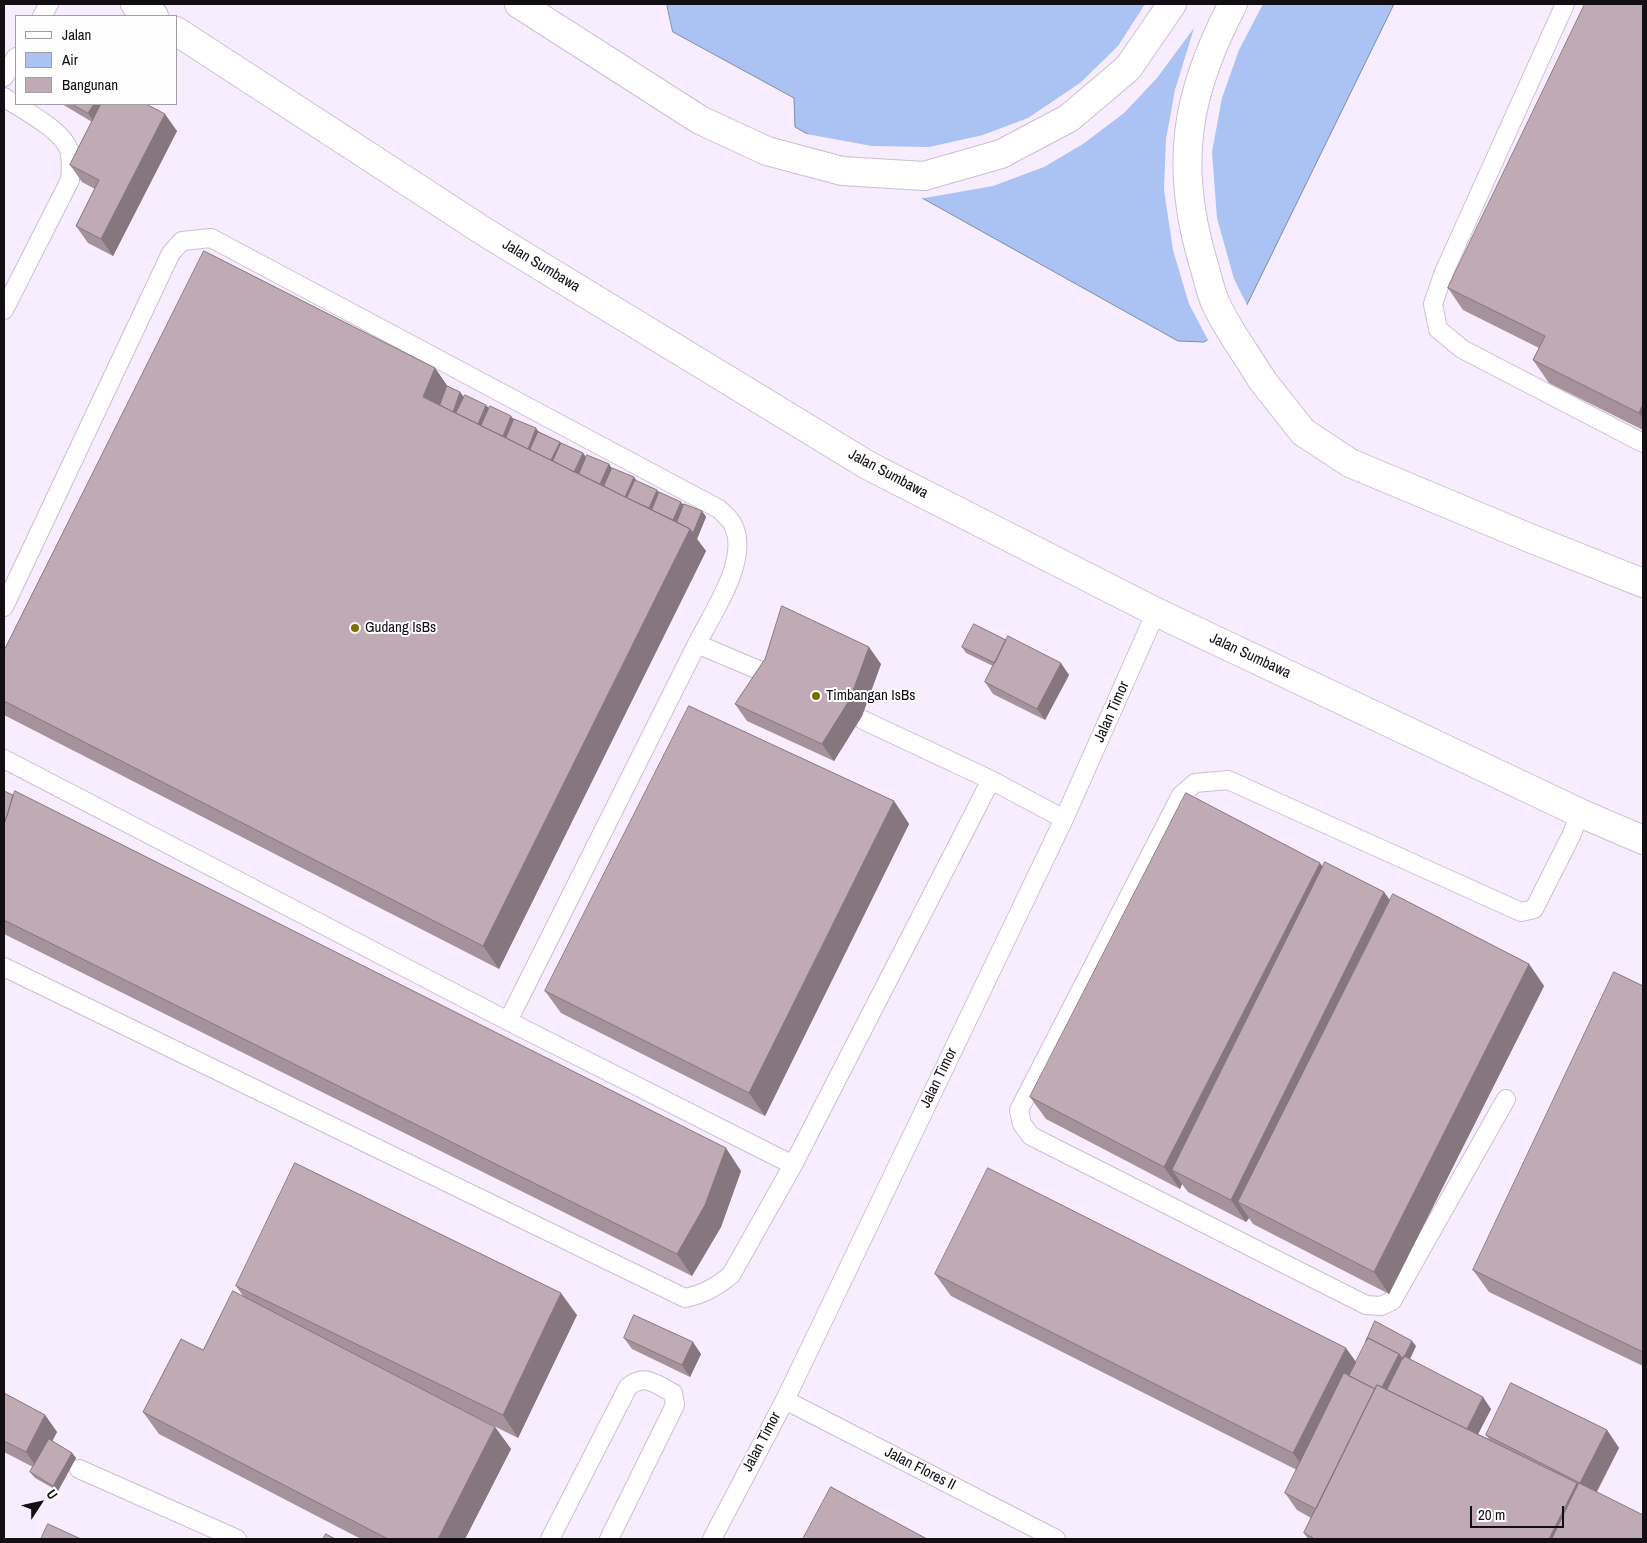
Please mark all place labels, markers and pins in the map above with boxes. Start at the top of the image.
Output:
place label: Gudang IsBs [365,619,436,637]
marker: Gudang IsBs [349,622,361,634]
place label: Timbangan IsBs [826,687,915,705]
marker: Timbangan IsBs [810,690,822,702]

